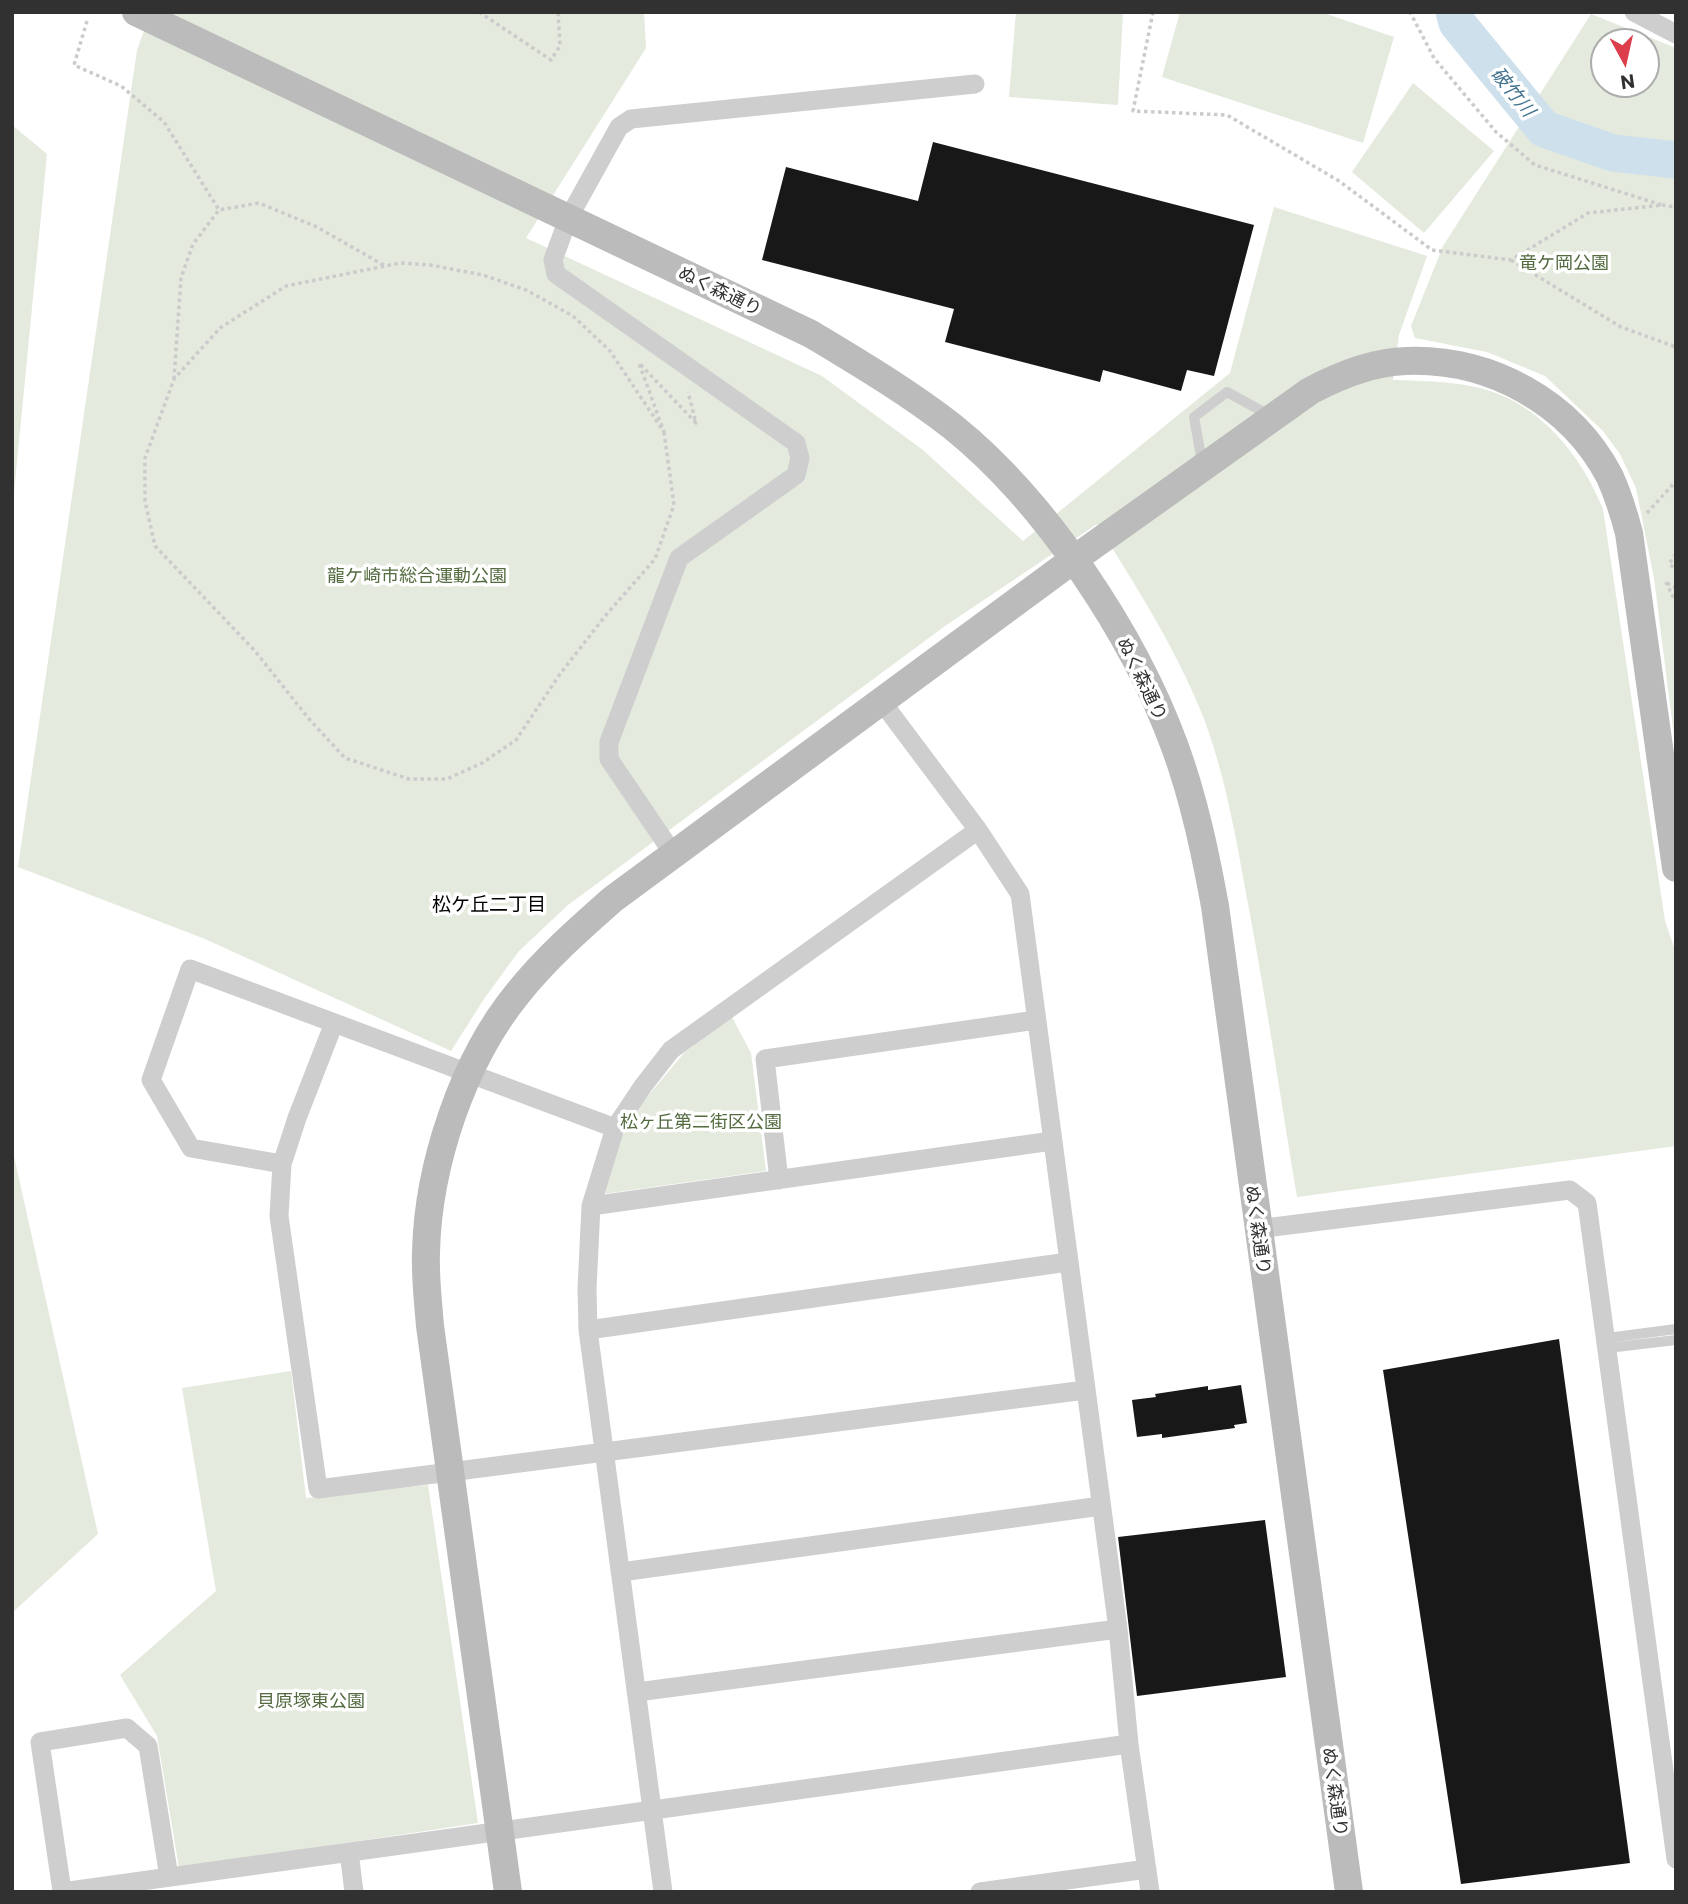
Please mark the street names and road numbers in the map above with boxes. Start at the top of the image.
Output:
street label: ぬく森通り [675,262,765,320]
street label: ぬく森通り [1113,634,1171,724]
street label: ぬく森通り [1241,1184,1275,1276]
street label: ぬく森通り [1318,1746,1352,1838]

